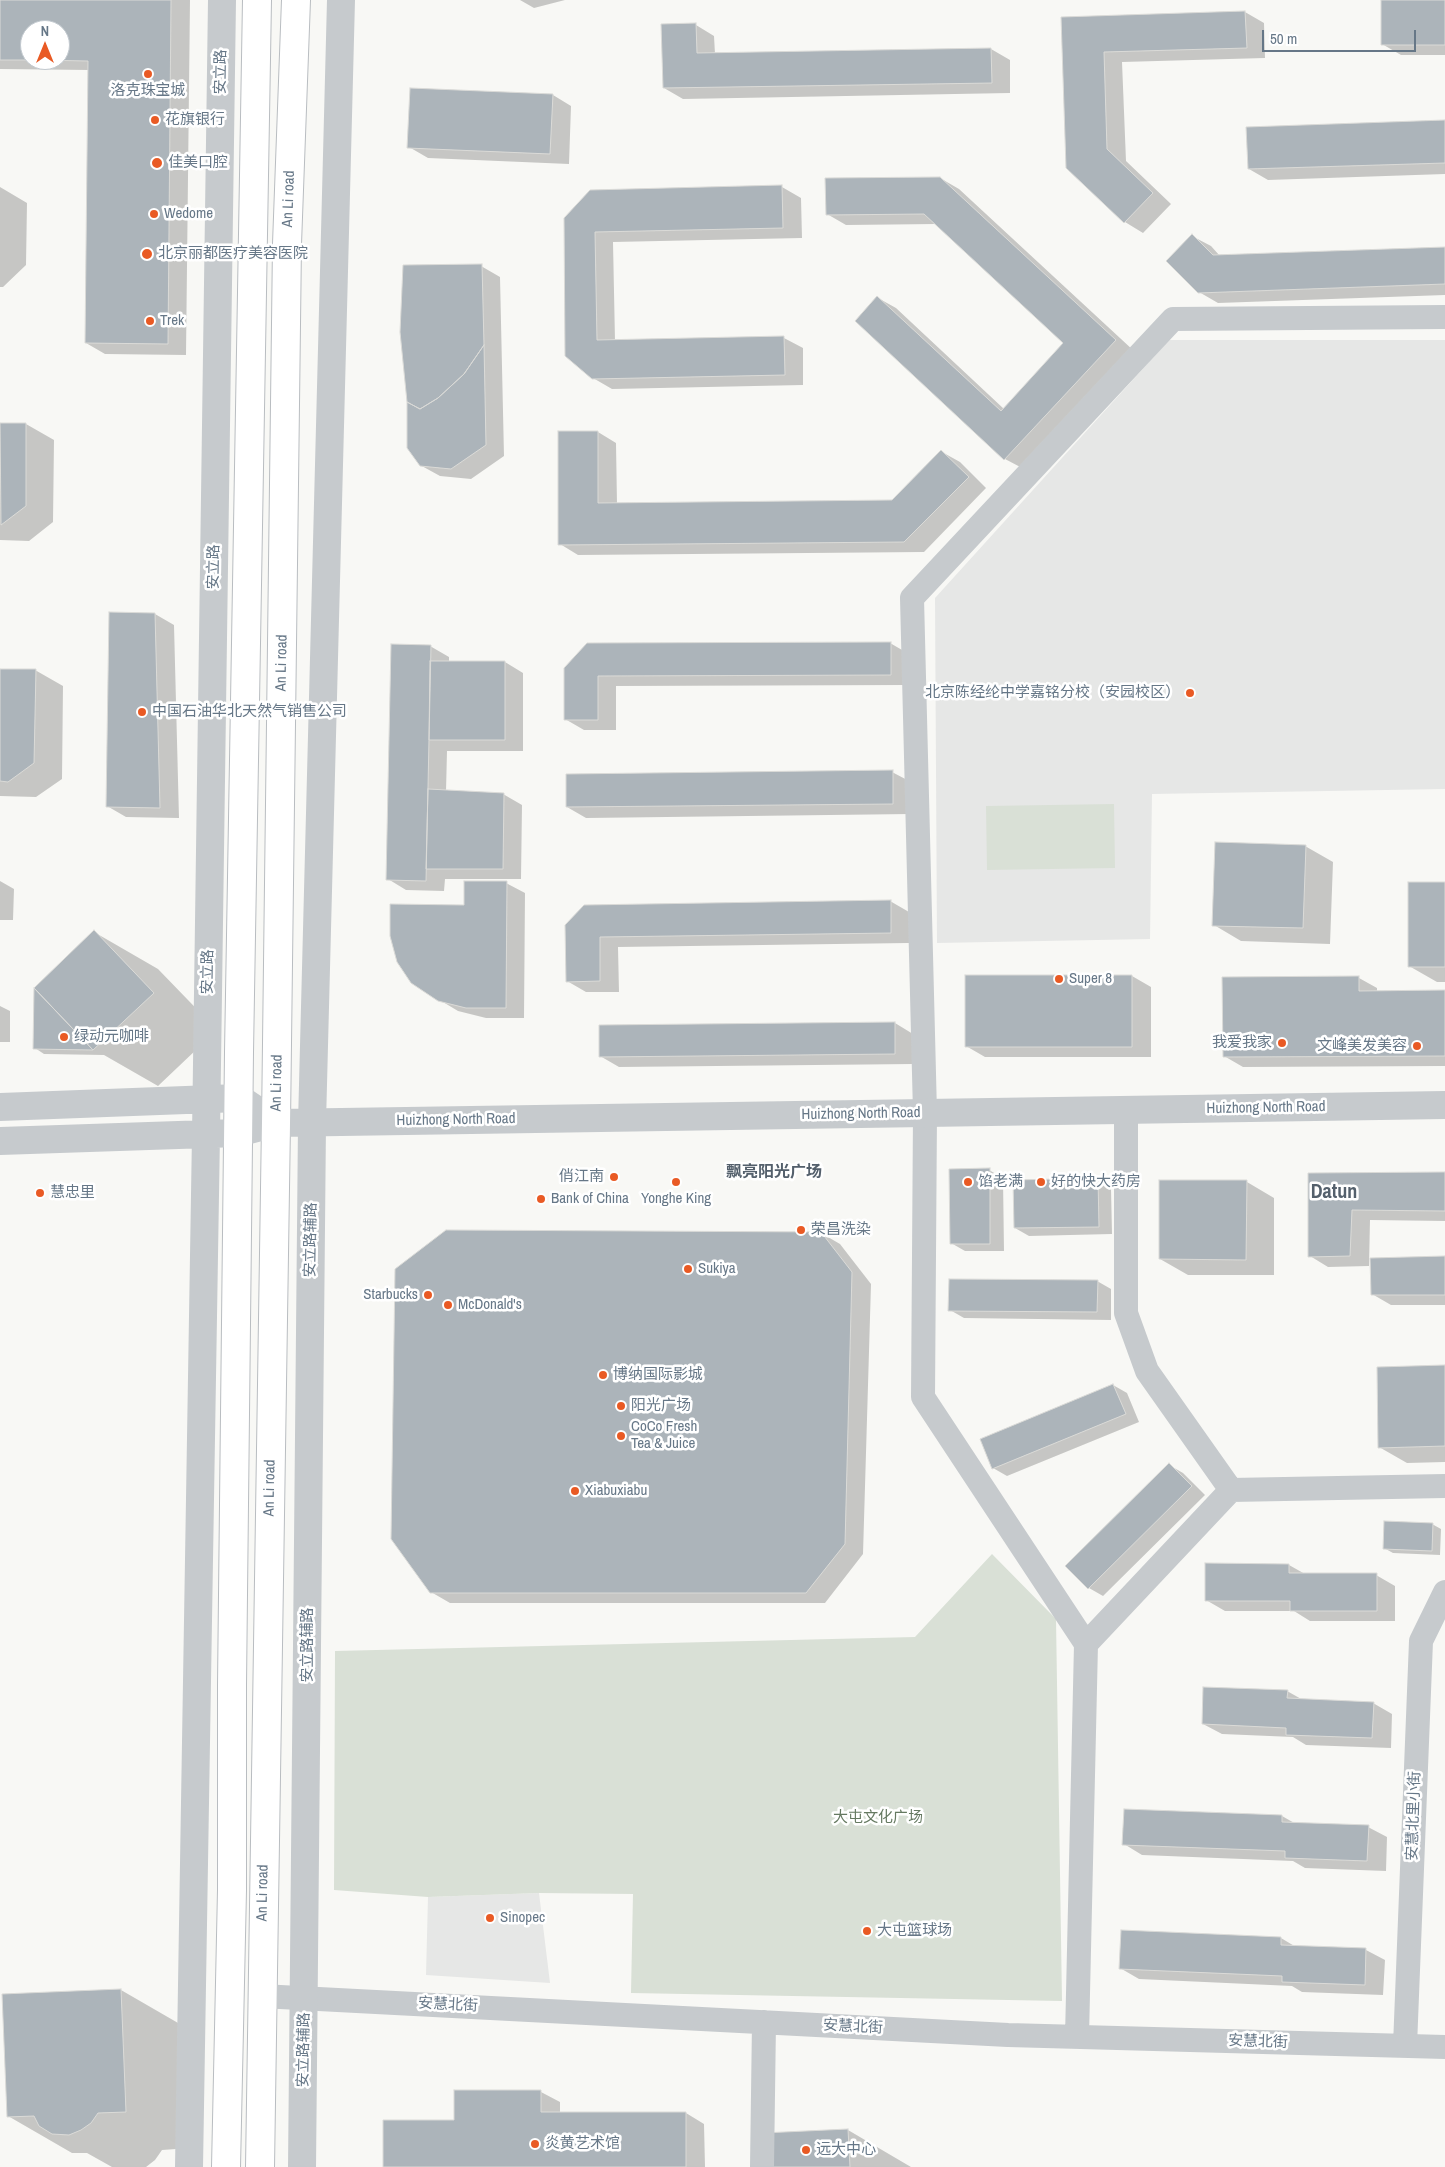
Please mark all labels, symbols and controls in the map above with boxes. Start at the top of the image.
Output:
north arrow [20,20,70,70]
scale bar [1265,20,1419,52]
text: N [41,22,49,40]
text: 50 m [1270,28,1297,49]
street label: 安立路 [212,49,230,95]
marker: 洛克珠宝城 [142,68,154,80]
place label: 洛克珠宝城 [111,82,185,100]
place label: 花旗银行 [165,111,225,129]
marker: 花旗银行 [149,114,161,126]
place label: 佳美口腔 [168,154,228,172]
marker: 佳美口腔 [150,156,164,170]
street label: An Li road [279,170,299,228]
place label: Wedome [164,205,213,223]
marker: Wedome [148,208,160,220]
place label: 北京丽都医疗美容医院 [158,245,308,263]
marker: 北京丽都医疗美容医院 [140,247,154,261]
place label: Trek [160,312,184,330]
marker: Trek [144,315,156,327]
street label: 安立路 [205,544,223,590]
street label: An Li road [273,634,291,692]
place label: 北京陈经纶中学嘉铭分校（安园校区） [925,684,1180,702]
marker: 北京陈经纶中学嘉铭分校（安园校区） [1184,687,1196,699]
place label: 中国石油华北天然气销售公司 [152,703,347,721]
marker: 中国石油华北天然气销售公司 [136,706,148,718]
street label: 安立路 [199,949,217,995]
place label: Super 8 [1069,970,1112,988]
marker: Super 8 [1053,973,1065,985]
place label: 绿动元咖啡 [74,1028,149,1046]
marker: 绿动元咖啡 [58,1031,70,1043]
place label: 我爱我家 [1212,1034,1272,1052]
marker: 我爱我家 [1276,1037,1288,1049]
place label: 文峰美发美容 [1317,1037,1407,1055]
marker: 文峰美发美容 [1411,1040,1423,1052]
street label: An Li road [268,1054,286,1112]
street label: Huizhong North Road [1206,1098,1326,1118]
street label: Huizhong North Road [801,1104,921,1124]
street label: Huizhong North Road [396,1110,516,1130]
district label: 飘亮阳光广场 [726,1163,822,1183]
place label: 俏江南 [559,1168,604,1186]
marker: 俏江南 [608,1171,620,1183]
place label: 馅老满 [978,1173,1023,1191]
place label: 好的快大药房 [1051,1173,1141,1191]
marker: Yonghe King [670,1176,682,1188]
marker: 馅老满 [962,1176,974,1188]
marker: 好的快大药房 [1035,1176,1047,1188]
district label: Datun [1311,1181,1357,1205]
place label: 慧忠里 [50,1184,95,1202]
marker: 慧忠里 [34,1187,46,1199]
place label: Bank of China [551,1190,629,1208]
place label: Yonghe King [641,1190,711,1208]
marker: Bank of China [535,1193,547,1205]
street label: 安立路辅路 [301,1202,321,1278]
place label: 荣昌洗染 [811,1221,871,1239]
marker: 荣昌洗染 [795,1224,807,1236]
place label: Sukiya [698,1260,736,1278]
marker: Sukiya [682,1263,694,1275]
place label: Starbucks [363,1286,418,1304]
marker: Starbucks [422,1289,434,1301]
place label: McDonald's [458,1296,522,1314]
marker: McDonald's [442,1299,454,1311]
place label: 博纳国际影城 [613,1366,703,1384]
marker: 博纳国际影城 [597,1369,609,1381]
place label: 阳光广场 [631,1397,691,1415]
marker: 阳光广场 [615,1400,627,1412]
place label: CoCo Fresh Tea & Juice [631,1418,697,1453]
marker: CoCo Fresh Tea & Juice [615,1430,627,1442]
street label: An Li road [261,1459,279,1517]
place label: Xiabuxiabu [585,1482,647,1500]
marker: Xiabuxiabu [569,1485,581,1497]
street label: 安立路辅路 [299,1608,317,1682]
street label: 安慧北里小街 [1403,1771,1425,1861]
park label: 大屯文化广场 [833,1809,923,1827]
street label: An Li road [254,1864,272,1922]
place label: Sinopec [500,1909,545,1927]
marker: Sinopec [484,1912,496,1924]
place label: 大屯篮球场 [877,1922,952,1940]
marker: 大屯篮球场 [861,1925,873,1937]
street label: 安慧北街 [418,1994,478,2016]
street label: 安立路辅路 [294,2012,314,2088]
street label: 安慧北街 [823,2016,883,2038]
street label: 安慧北街 [1228,2032,1288,2052]
place label: 炎黄艺术馆 [545,2135,620,2153]
marker: 炎黄艺术馆 [529,2138,541,2150]
place label: 远大中心 [816,2141,876,2159]
marker: 远大中心 [800,2144,812,2156]

